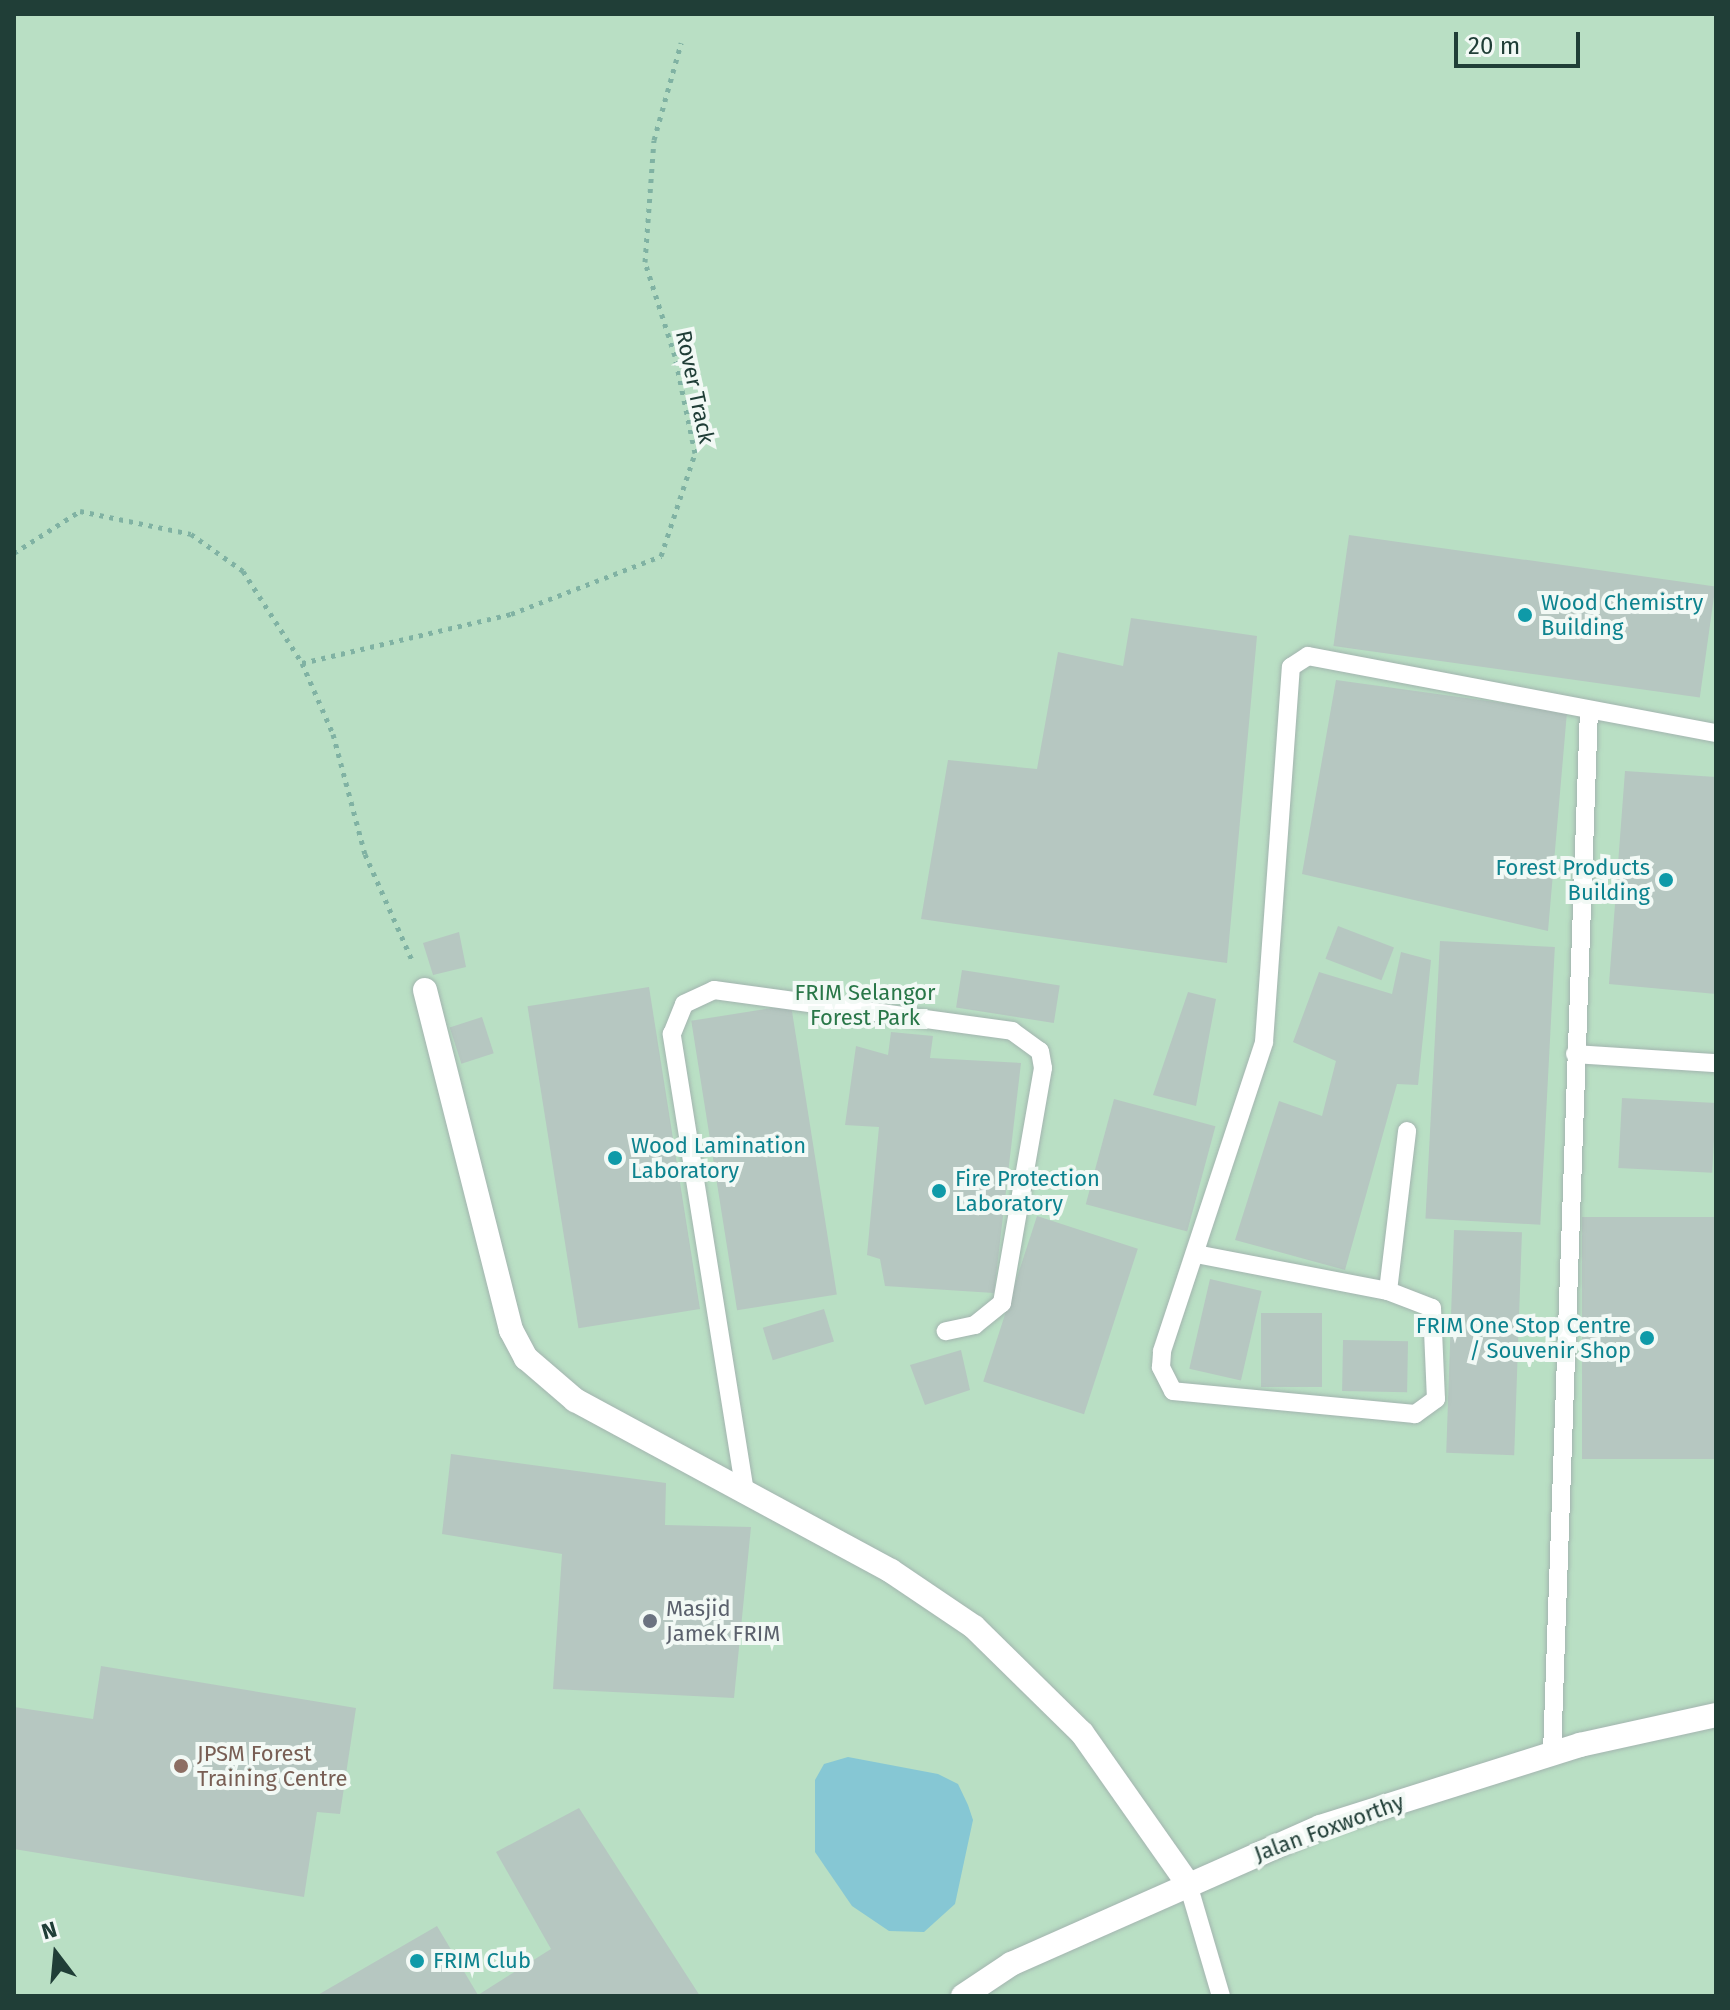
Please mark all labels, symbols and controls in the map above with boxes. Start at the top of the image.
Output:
scale bar [1458,16,1584,66]
text: 20 m [1468,32,1520,60]
street label: Rover Track [670,328,720,446]
place label: Wood Chemistry Building [1541,589,1703,640]
marker: Wood Chemistry Building [1516,606,1534,624]
place label: Forest Products Building [1496,854,1650,906]
marker: Forest Products Building [1657,871,1675,889]
park label: FRIM Selangor Forest Park [794,979,936,1030]
place label: Wood Lamination Laboratory [631,1132,806,1184]
marker: Wood Lamination Laboratory [606,1149,624,1167]
place label: Fire Protection Laboratory [955,1165,1100,1216]
marker: Fire Protection Laboratory [930,1182,948,1200]
place label: FRIM One Stop Centre / Souvenir Shop [1416,1312,1631,1364]
marker: FRIM One Stop Centre / Souvenir Shop [1638,1329,1656,1347]
place label: Masjid Jamek FRIM [666,1595,780,1646]
marker: Masjid Jamek FRIM [641,1612,659,1630]
place label: JPSM Forest Training Centre [197,1740,347,1792]
marker: JPSM Forest Training Centre [172,1757,190,1775]
street label: Jalan Foxworthy [1251,1789,1407,1867]
north arrow [16,1914,96,1994]
text: N [39,1915,60,1945]
place label: FRIM Club [433,1948,531,1974]
marker: FRIM Club [408,1952,426,1970]

